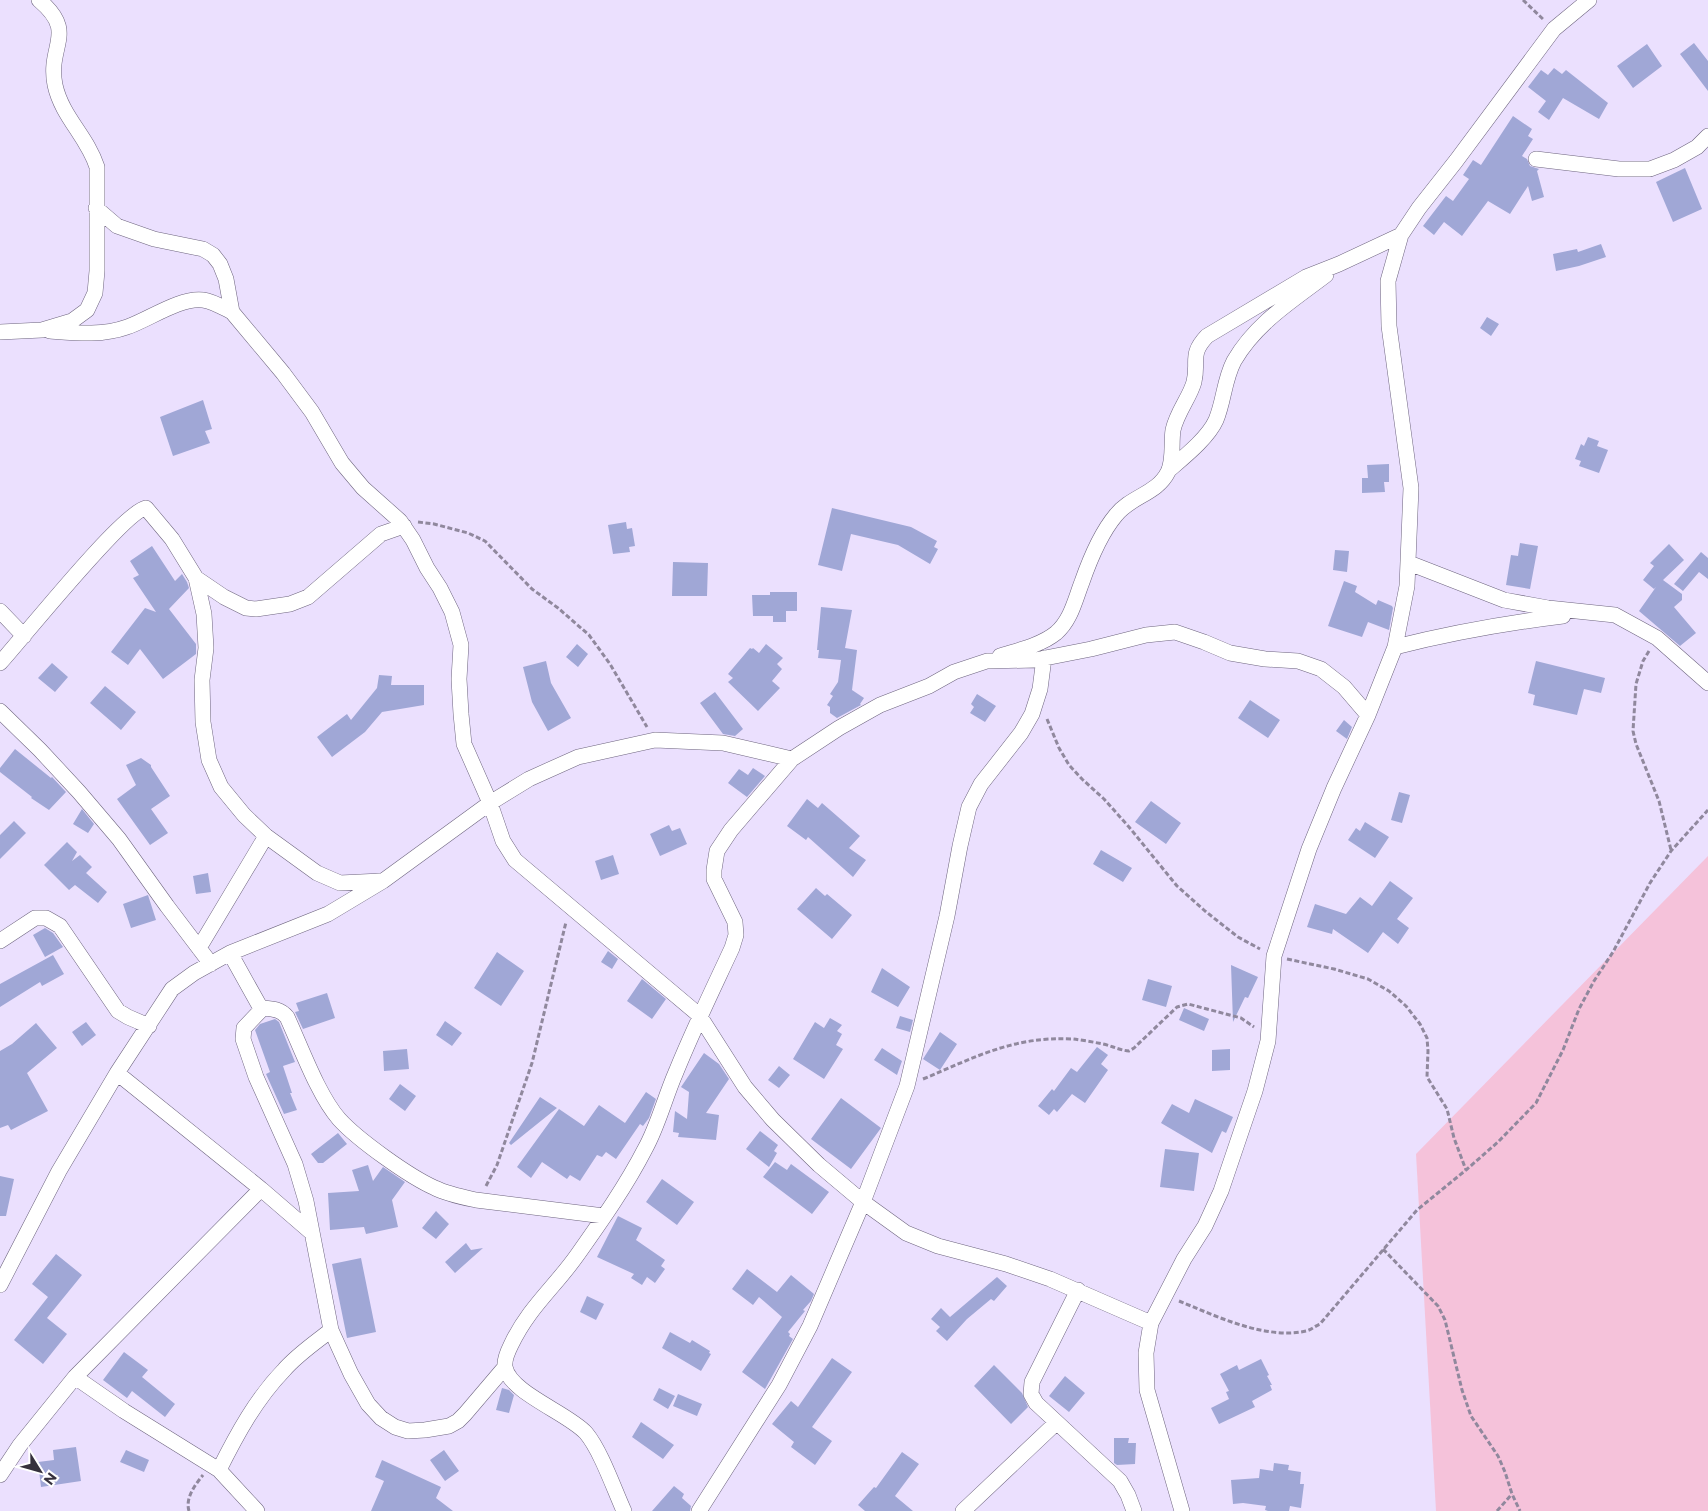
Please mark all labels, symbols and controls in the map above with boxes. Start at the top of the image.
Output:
north arrow [15,1446,65,1496]
text: N [40,1469,61,1489]

